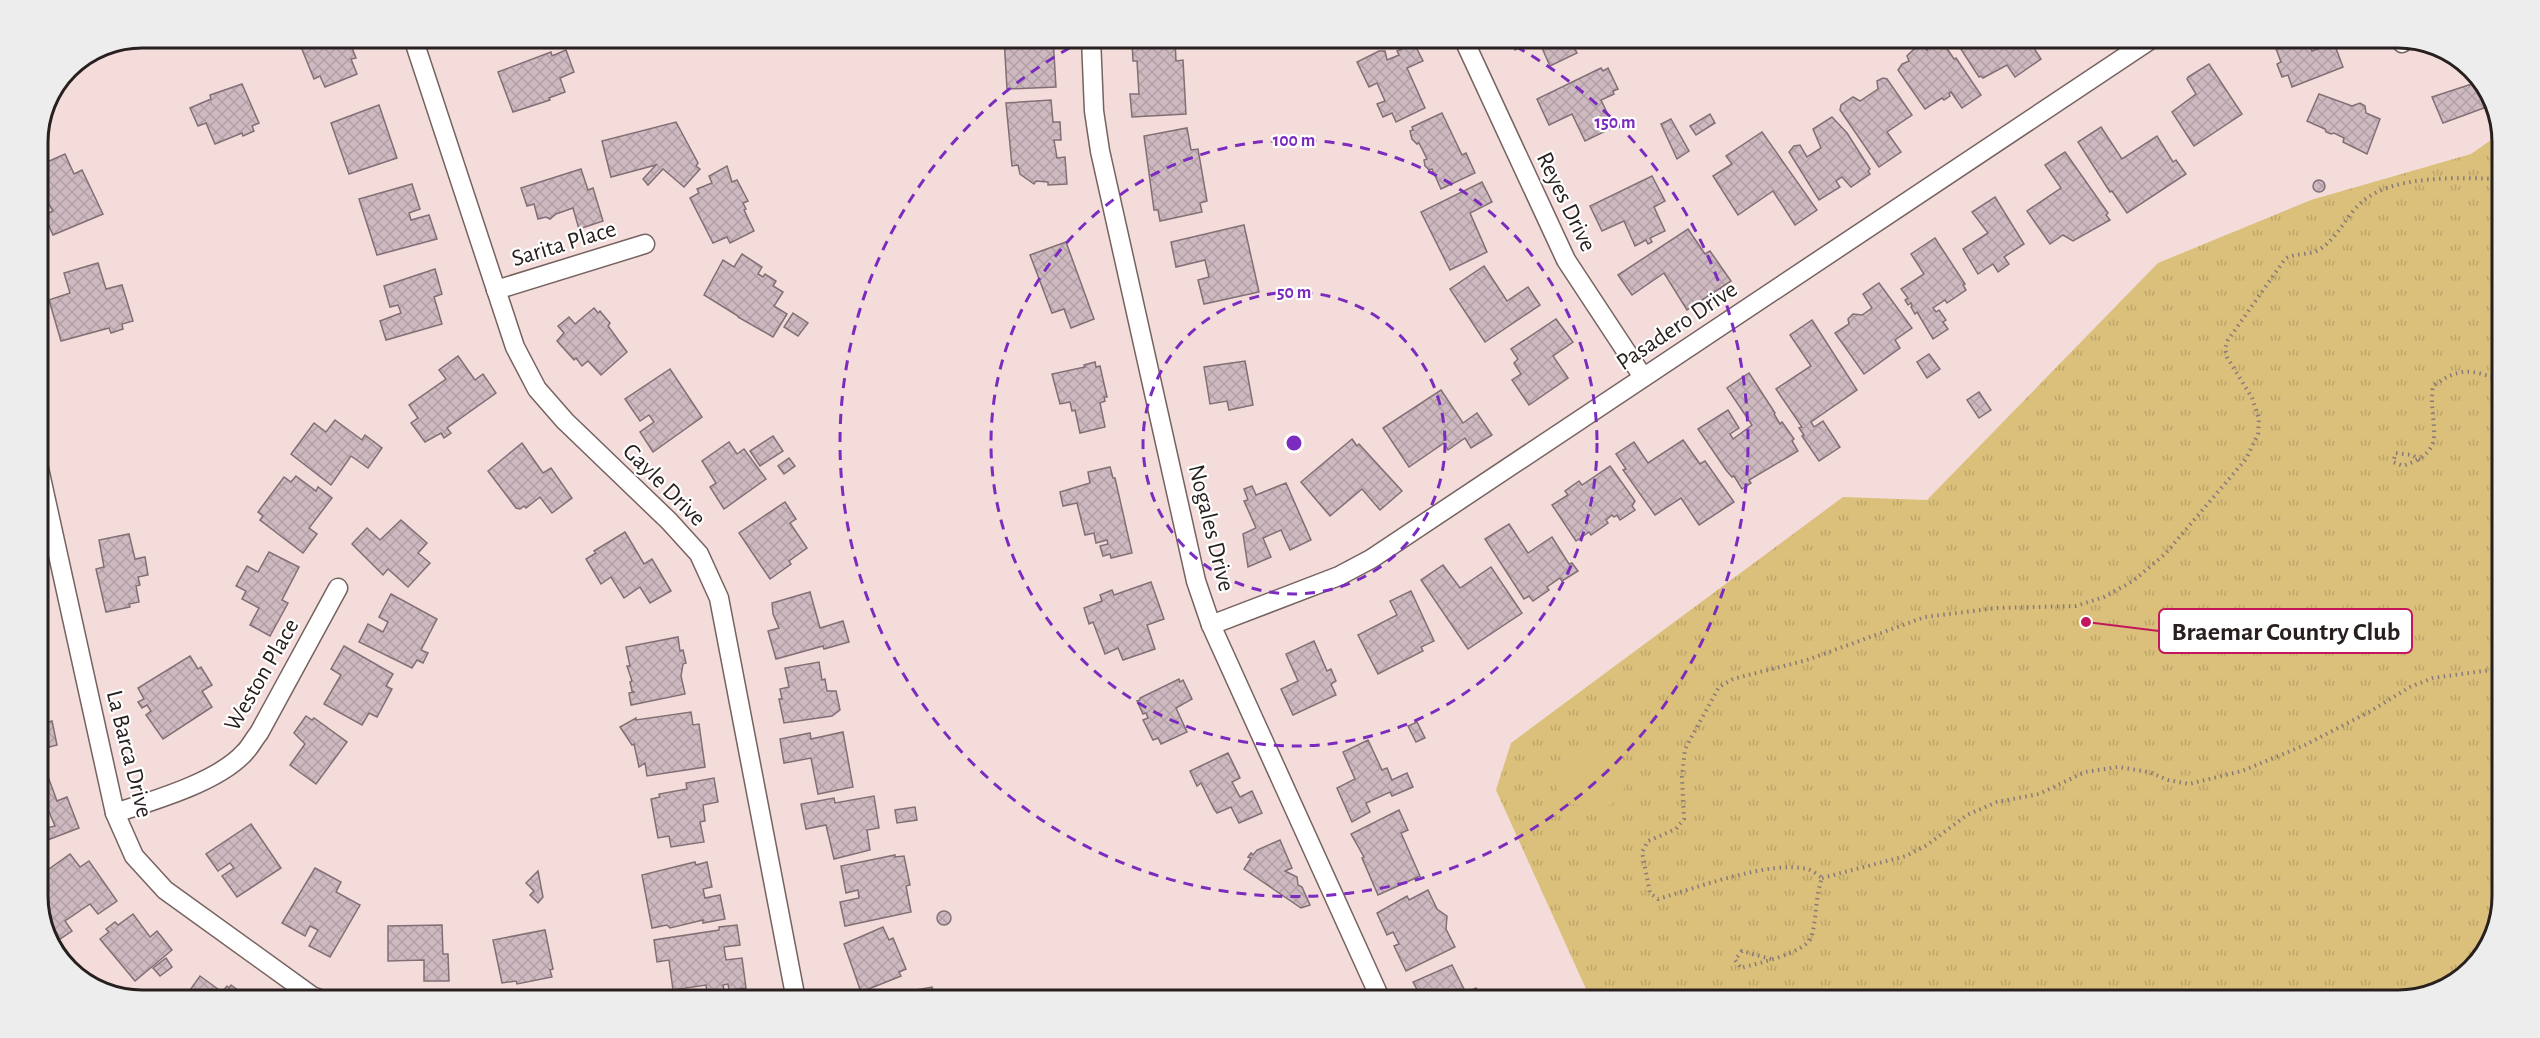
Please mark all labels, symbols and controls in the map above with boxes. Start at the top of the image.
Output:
text: 150 m [1595,114,1635,132]
text: 100 m [1273,132,1315,150]
street label: Reyes Drive [1532,149,1600,255]
street label: Sarita Place [509,217,619,271]
street label: Pasadero Drive [1612,277,1742,375]
text: 50 m [1277,284,1311,302]
centre of rings [1284,433,1304,453]
street label: Gayle Drive [618,439,710,531]
street label: Nogales Drive [1184,462,1238,594]
callout: Braemar Country Club [2159,609,2412,653]
street label: Weston Place [220,615,304,735]
text: Braemar Country Club [2172,619,2400,645]
street label: La Barca Drive [102,688,156,820]

